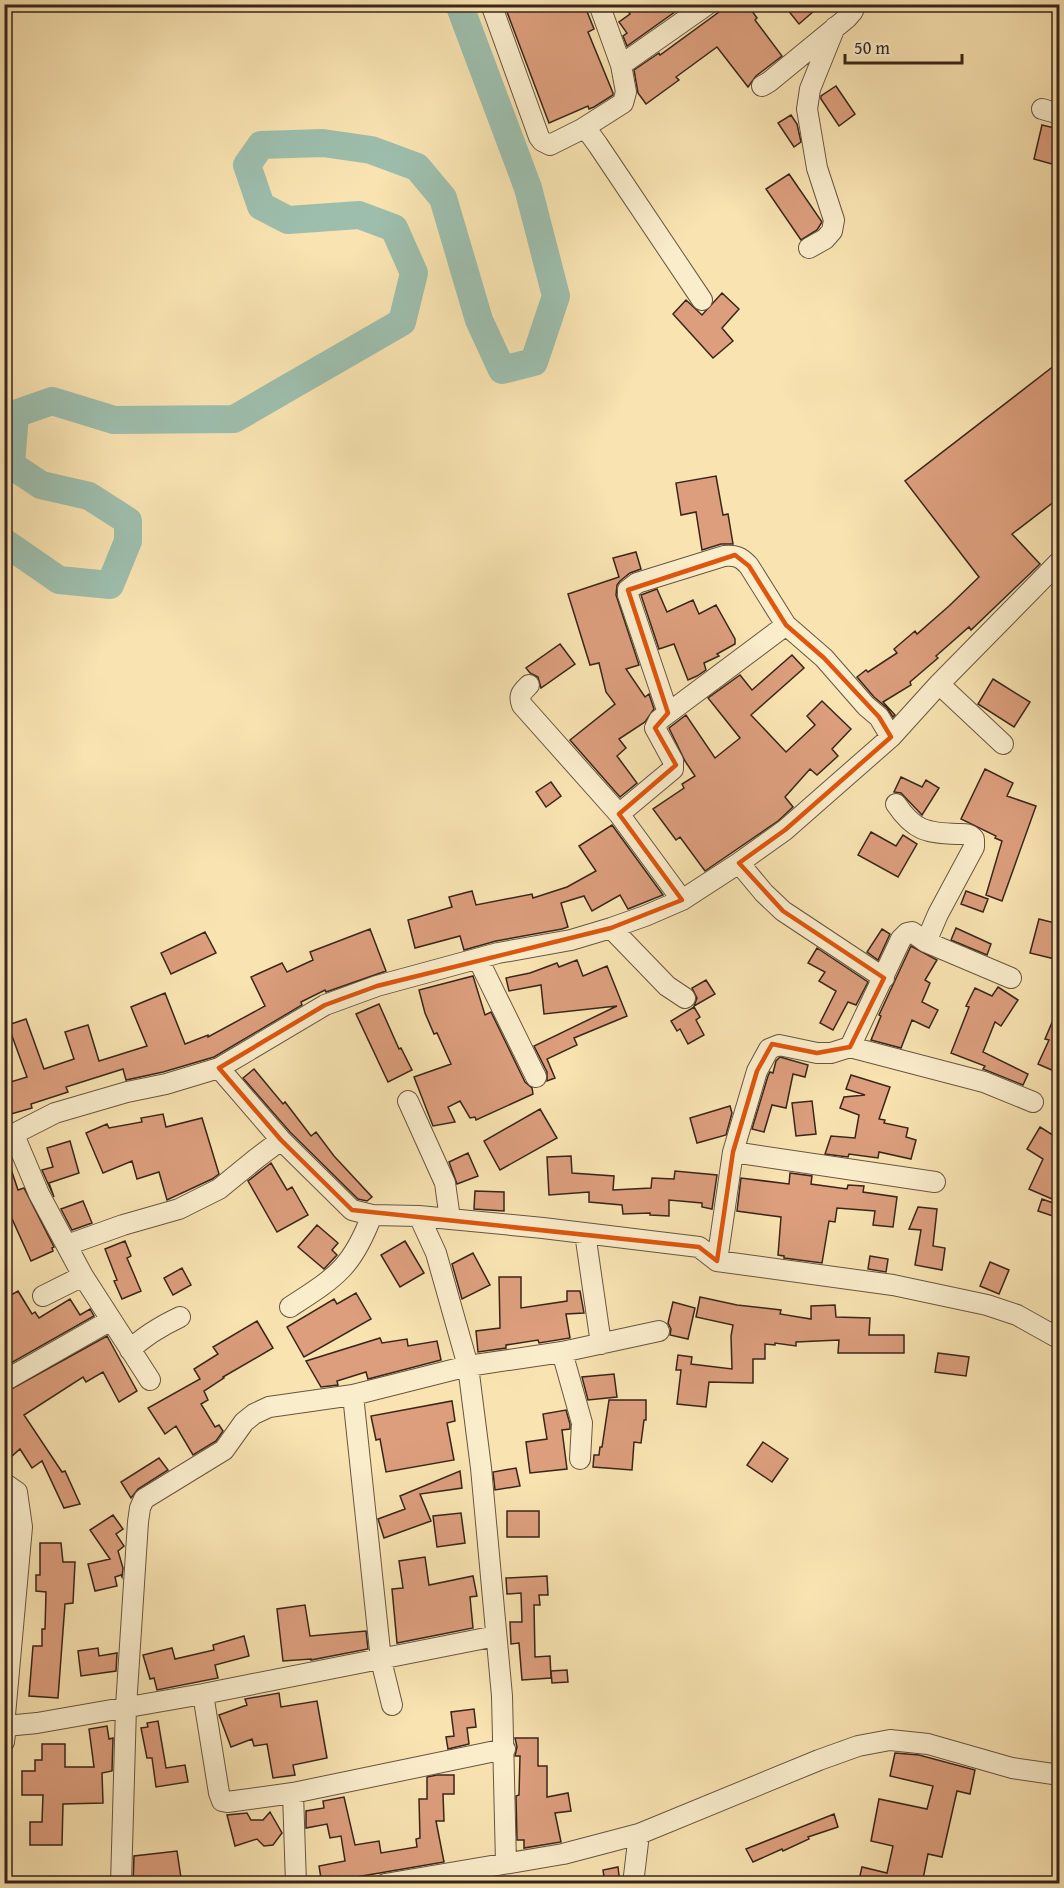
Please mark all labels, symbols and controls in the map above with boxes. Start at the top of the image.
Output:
scale bar [845,27,962,65]
text: 50 m [854,34,890,61]

